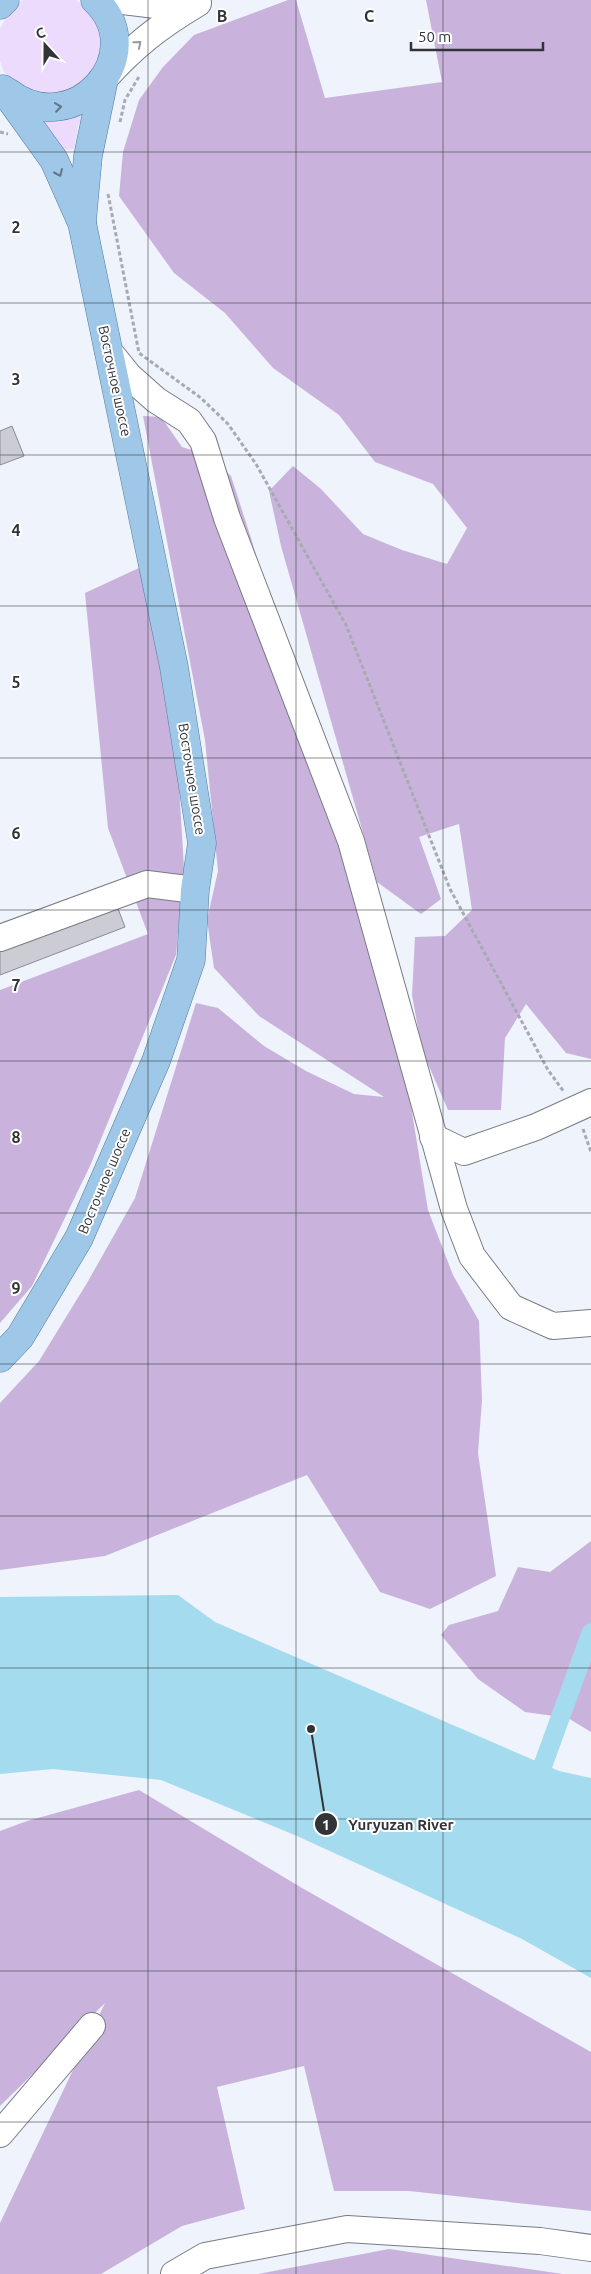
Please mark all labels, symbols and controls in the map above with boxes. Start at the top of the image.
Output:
text: B [217,7,227,25]
text: C [364,7,374,25]
north arrow [20,20,70,70]
scale bar [411,20,544,52]
text: С [33,24,47,42]
text: 50 m [418,28,451,45]
one-way arrow [132,41,141,50]
one-way arrow [54,102,63,112]
one-way arrow [53,167,63,176]
text: 2 [11,218,21,236]
street label: Восточное шоссе [95,324,135,438]
text: 3 [11,370,21,388]
text: 4 [11,521,21,539]
text: 5 [11,673,21,691]
street label: Восточное шоссе [175,722,209,836]
text: 6 [11,824,21,842]
text: 7 [11,976,21,994]
street label: Восточное шоссе [75,1126,133,1236]
text: 8 [11,1128,21,1146]
text: 9 [11,1279,21,1297]
callout: Yuryuzan River [313,1809,464,1839]
text: 1 [322,1816,330,1833]
text: Yuryuzan River [348,1816,455,1833]

